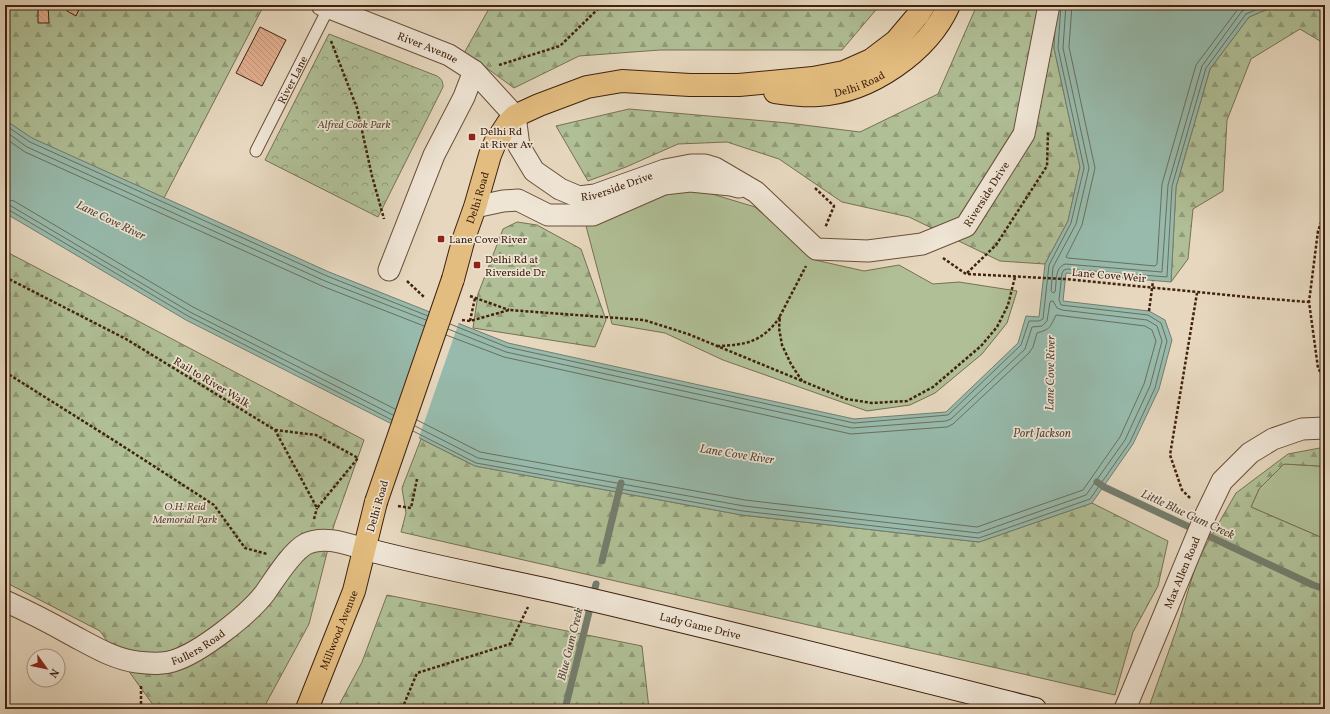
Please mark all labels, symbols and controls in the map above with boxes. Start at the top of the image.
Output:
street label: River Avenue [395,29,461,68]
street label: River Lane [275,54,312,107]
street label: Delhi Road [833,69,888,102]
park label: Alfred Cook Park [316,118,391,133]
place label: Delhi Rd at River Av [480,125,533,153]
marker: Delhi Rd at River Av [467,132,477,142]
street label: Riverside Drive [961,159,1014,231]
street label: Riverside Drive [580,169,655,206]
street label: Delhi Road [464,170,494,226]
water label: Lane Cove River [73,197,148,245]
place label: Lane Cove River [449,233,527,248]
marker: Lane Cove River [436,234,446,244]
place label: Delhi Rd at Riverside Dr [485,253,546,281]
marker: Delhi Rd at Riverside Dr [472,260,482,270]
street label: Lane Cove Weir [1071,266,1147,287]
water label: Lane Cove River [1042,335,1060,411]
street label: Rail to River Walk [170,354,252,412]
water label: Port Jackson [1013,426,1071,442]
water label: Lane Cove River [698,441,776,469]
street label: Delhi Road [364,479,393,534]
water label: Little Blue Gum Creek [1138,486,1237,544]
park label: O.H. Reid Memorial Park [152,500,217,528]
street label: Max Allen Road [1162,535,1205,611]
street label: Millwood Avenue [317,588,362,673]
water label: Blue Gum Creek [554,606,588,682]
street label: Lady Game Drive [658,610,742,644]
street label: Fullers Road [170,627,229,670]
north arrow [26,648,66,688]
text: N [45,665,62,680]

